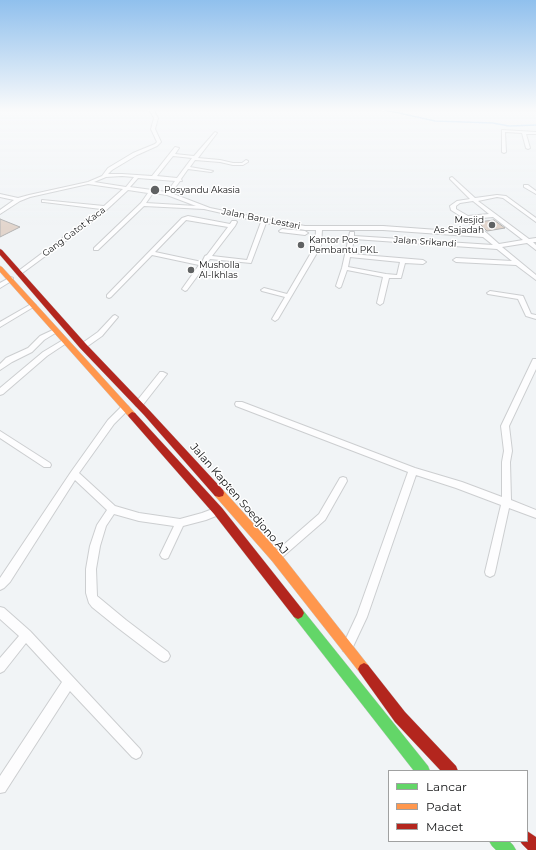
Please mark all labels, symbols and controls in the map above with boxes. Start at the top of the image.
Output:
marker: Posyandu Akasia [149,184,161,196]
place label: Posyandu Akasia [164,185,240,195]
street label: Gang Gatot Kaca [40,205,108,259]
street label: Jalan Baru Lestari [221,206,301,232]
place label: Mesjid As-Sajadah [434,215,484,236]
marker: Mesjid As-Sajadah [487,220,497,230]
street label: Jalan Srikandi [393,234,457,250]
place label: Kantor Pos Pembantu PKL [309,235,378,256]
marker: Kantor Pos Pembantu PKL [296,240,306,250]
place label: Musholla Al-Ikhlas [199,260,240,281]
marker: Musholla Al-Ikhlas [186,265,196,275]
street label: Jalan Kapten Soedjono AJ [187,441,291,557]
legend [388,770,528,842]
text: Lancar [426,779,467,794]
text: Padat [426,799,462,814]
text: Macet [426,819,463,834]

